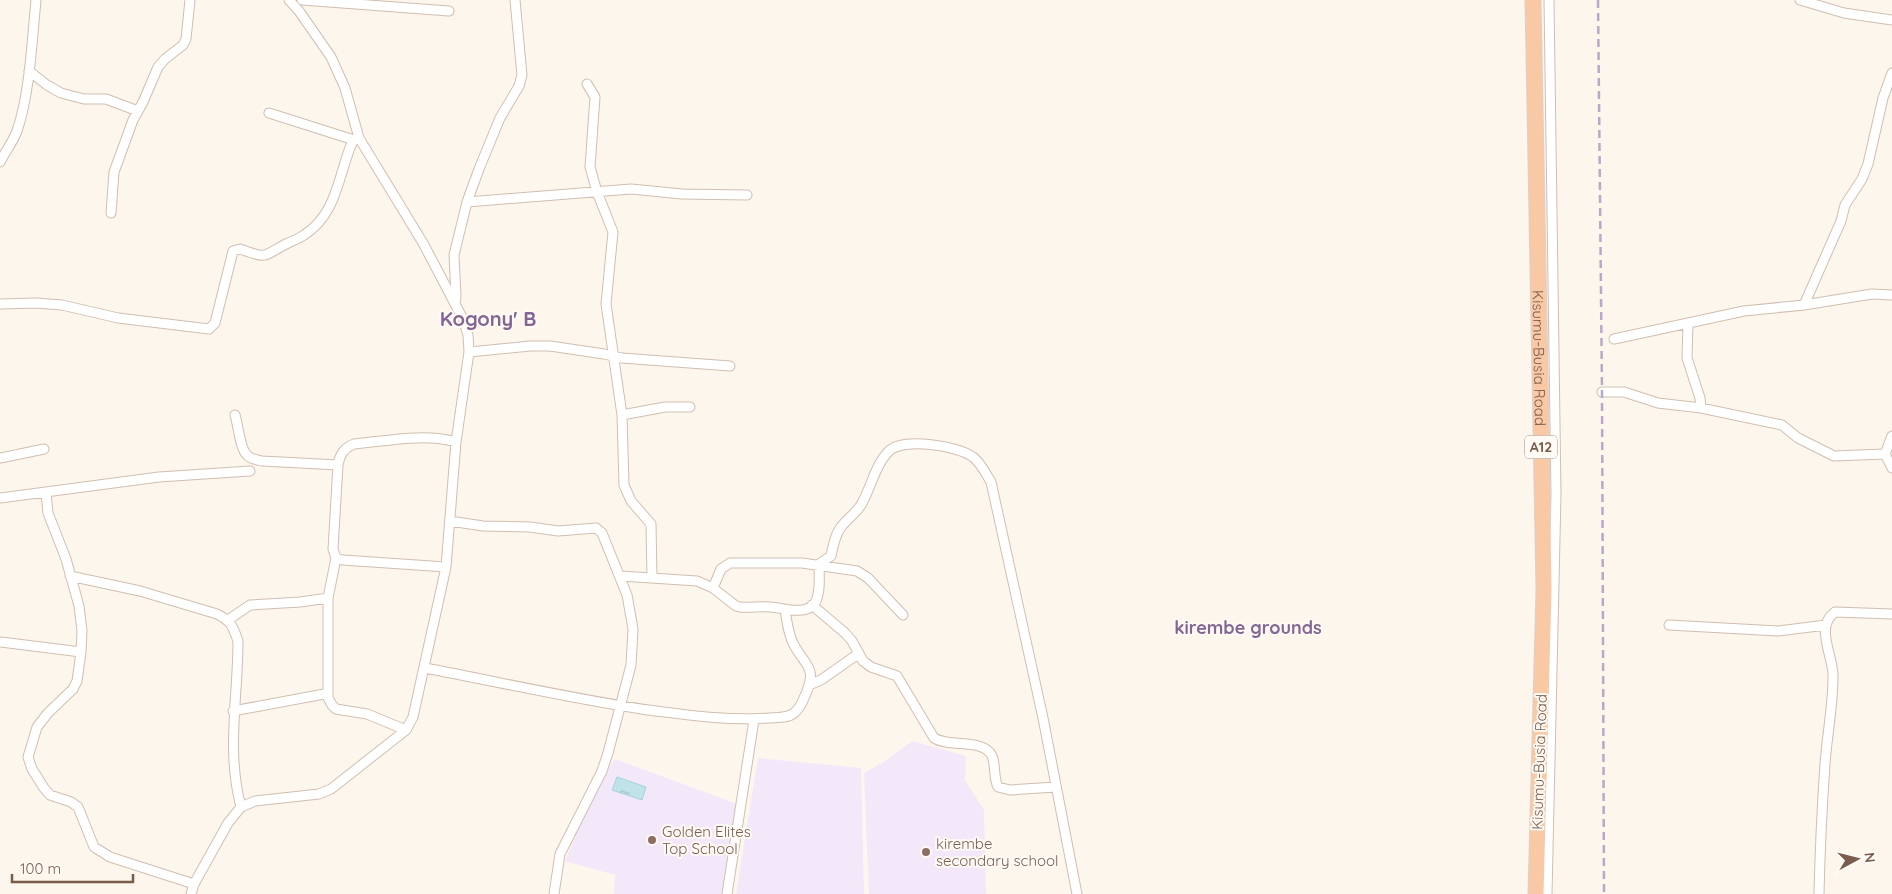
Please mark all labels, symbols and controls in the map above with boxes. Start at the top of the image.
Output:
street label: Kisumu-Busia Road [1529,290,1550,426]
district label: Kogony' B [440,306,536,331]
road number: A12 [1525,436,1557,458]
district label: kirembe grounds [1174,616,1322,639]
street label: Kisumu-Busia Road [1527,694,1551,830]
place label: Golden Elites Top School [662,822,751,858]
marker: Golden Elites Top School [646,834,658,846]
place label: kirembe secondary school [936,834,1058,870]
north arrow [1832,834,1882,884]
marker: kirembe secondary school [920,846,932,858]
text: N [1860,851,1879,864]
scale bar [12,852,134,884]
text: 100 m [20,859,61,878]

